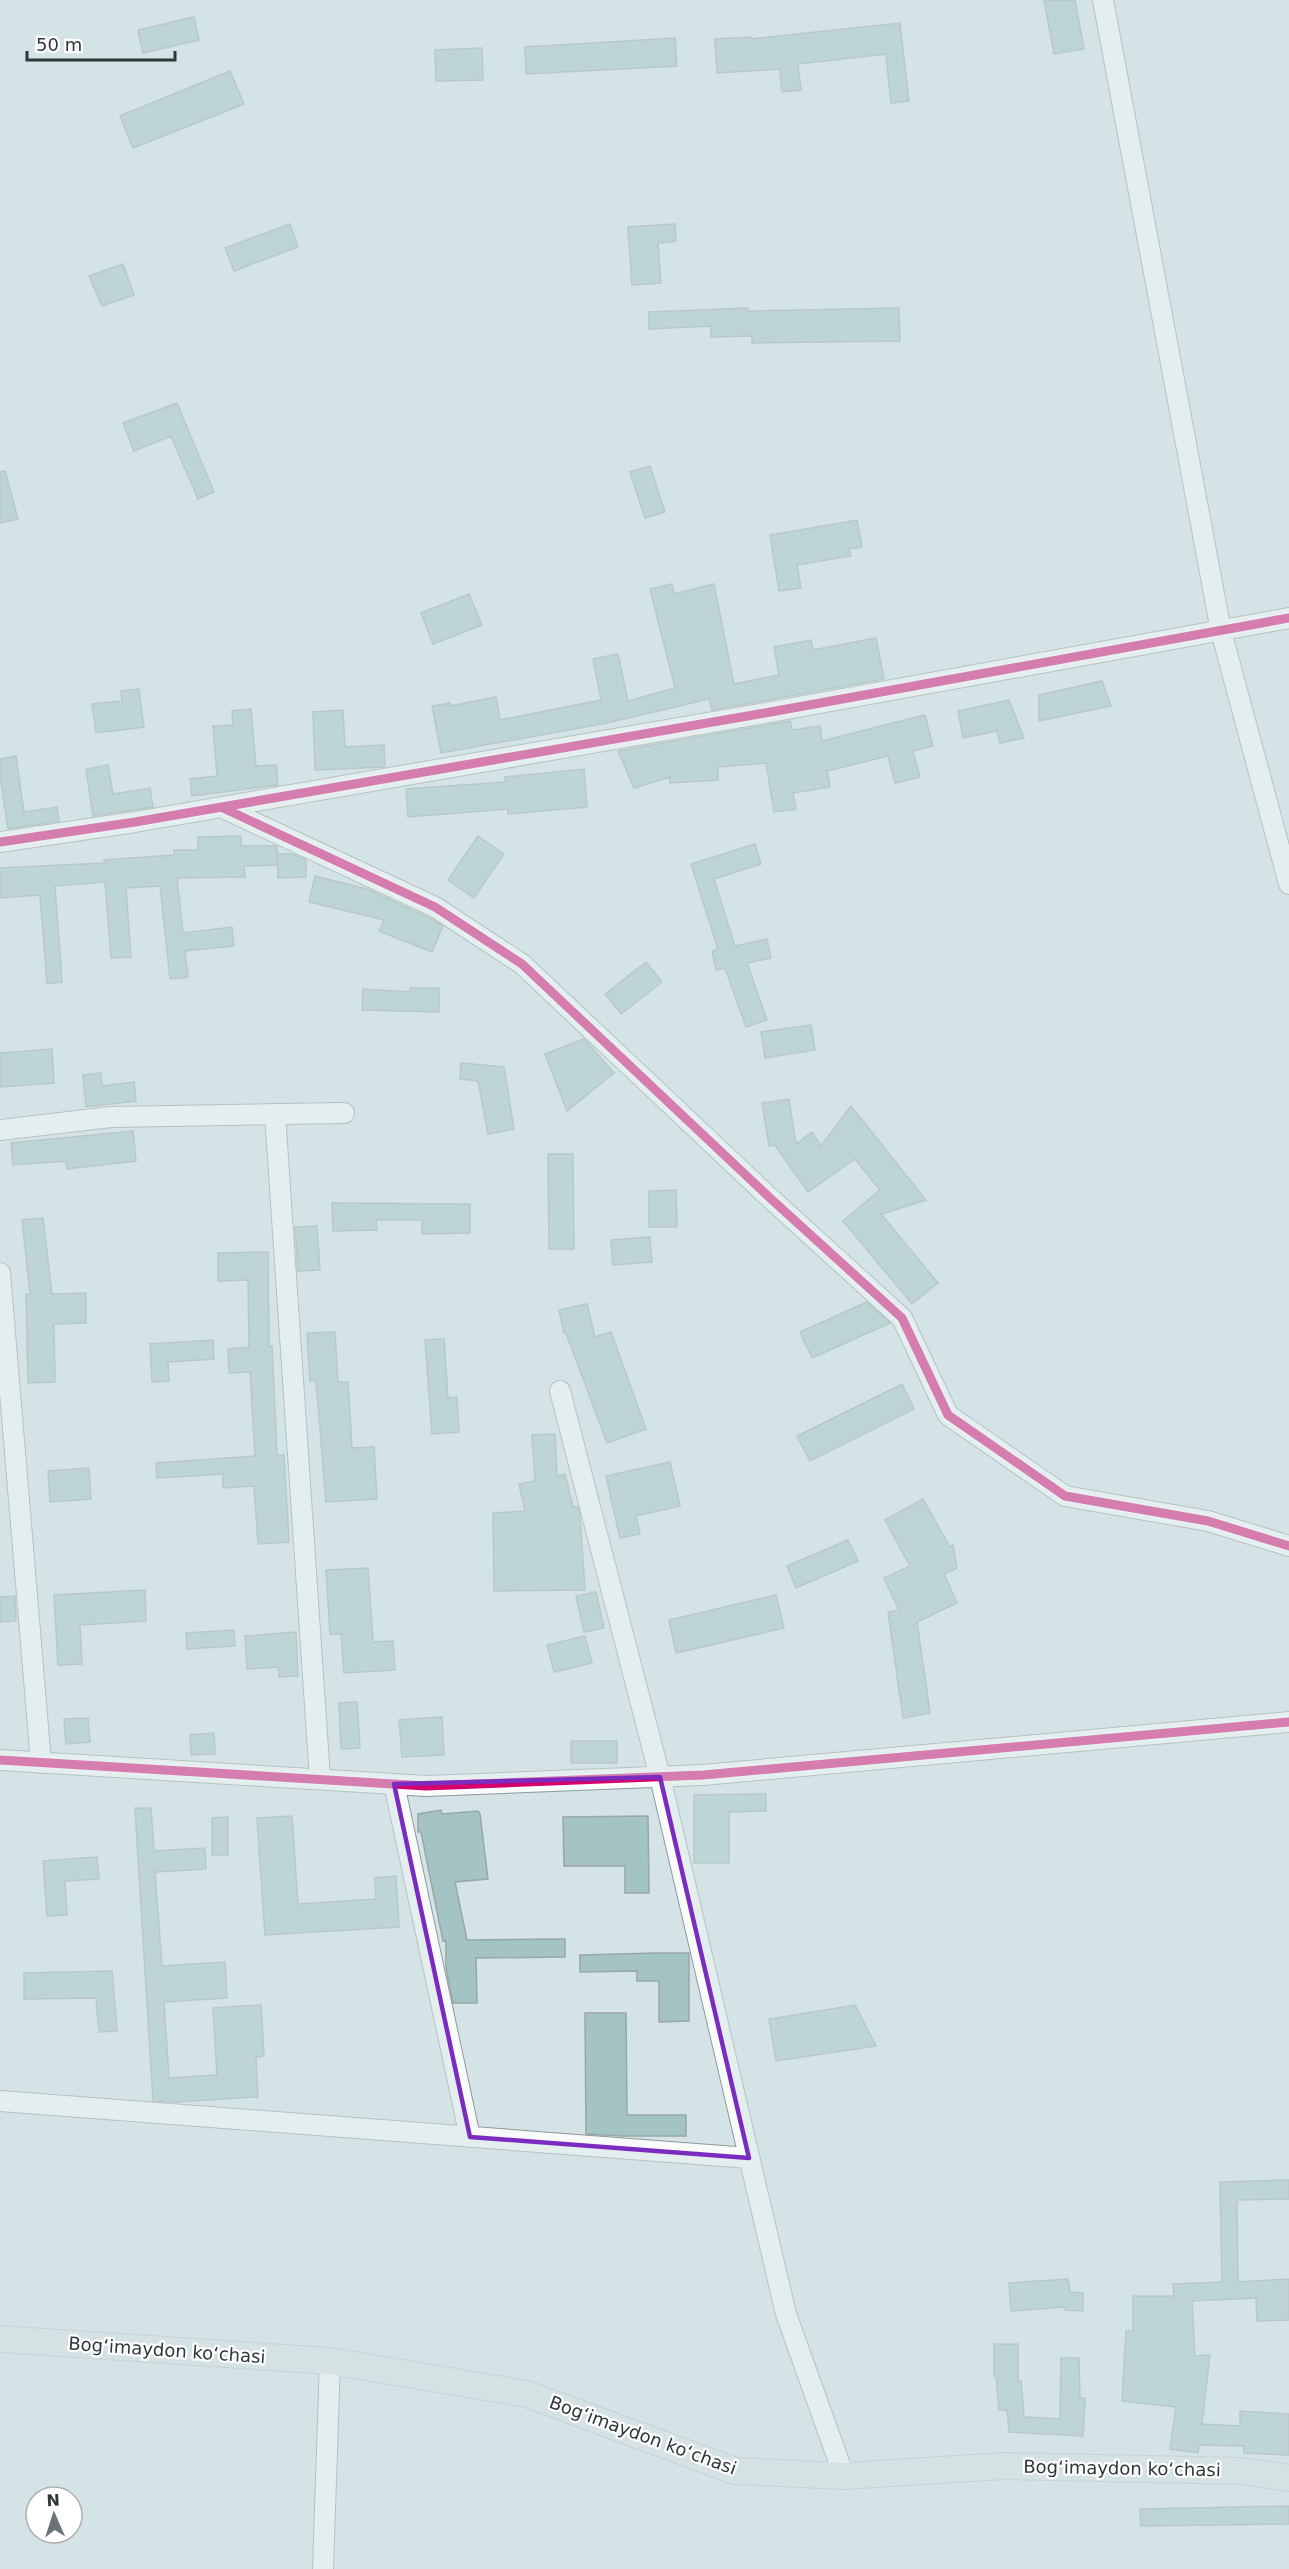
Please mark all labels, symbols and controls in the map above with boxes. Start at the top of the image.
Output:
scale bar [27,24,176,62]
text: 50 m [36,34,82,55]
street label: Bogʻimaydon koʻchasi [68,2333,266,2367]
street label: Bogʻimaydon koʻchasi [547,2391,739,2479]
street label: Bogʻimaydon koʻchasi [1023,2456,1221,2480]
north arrow [24,2485,84,2545]
text: N [46,2491,60,2510]

